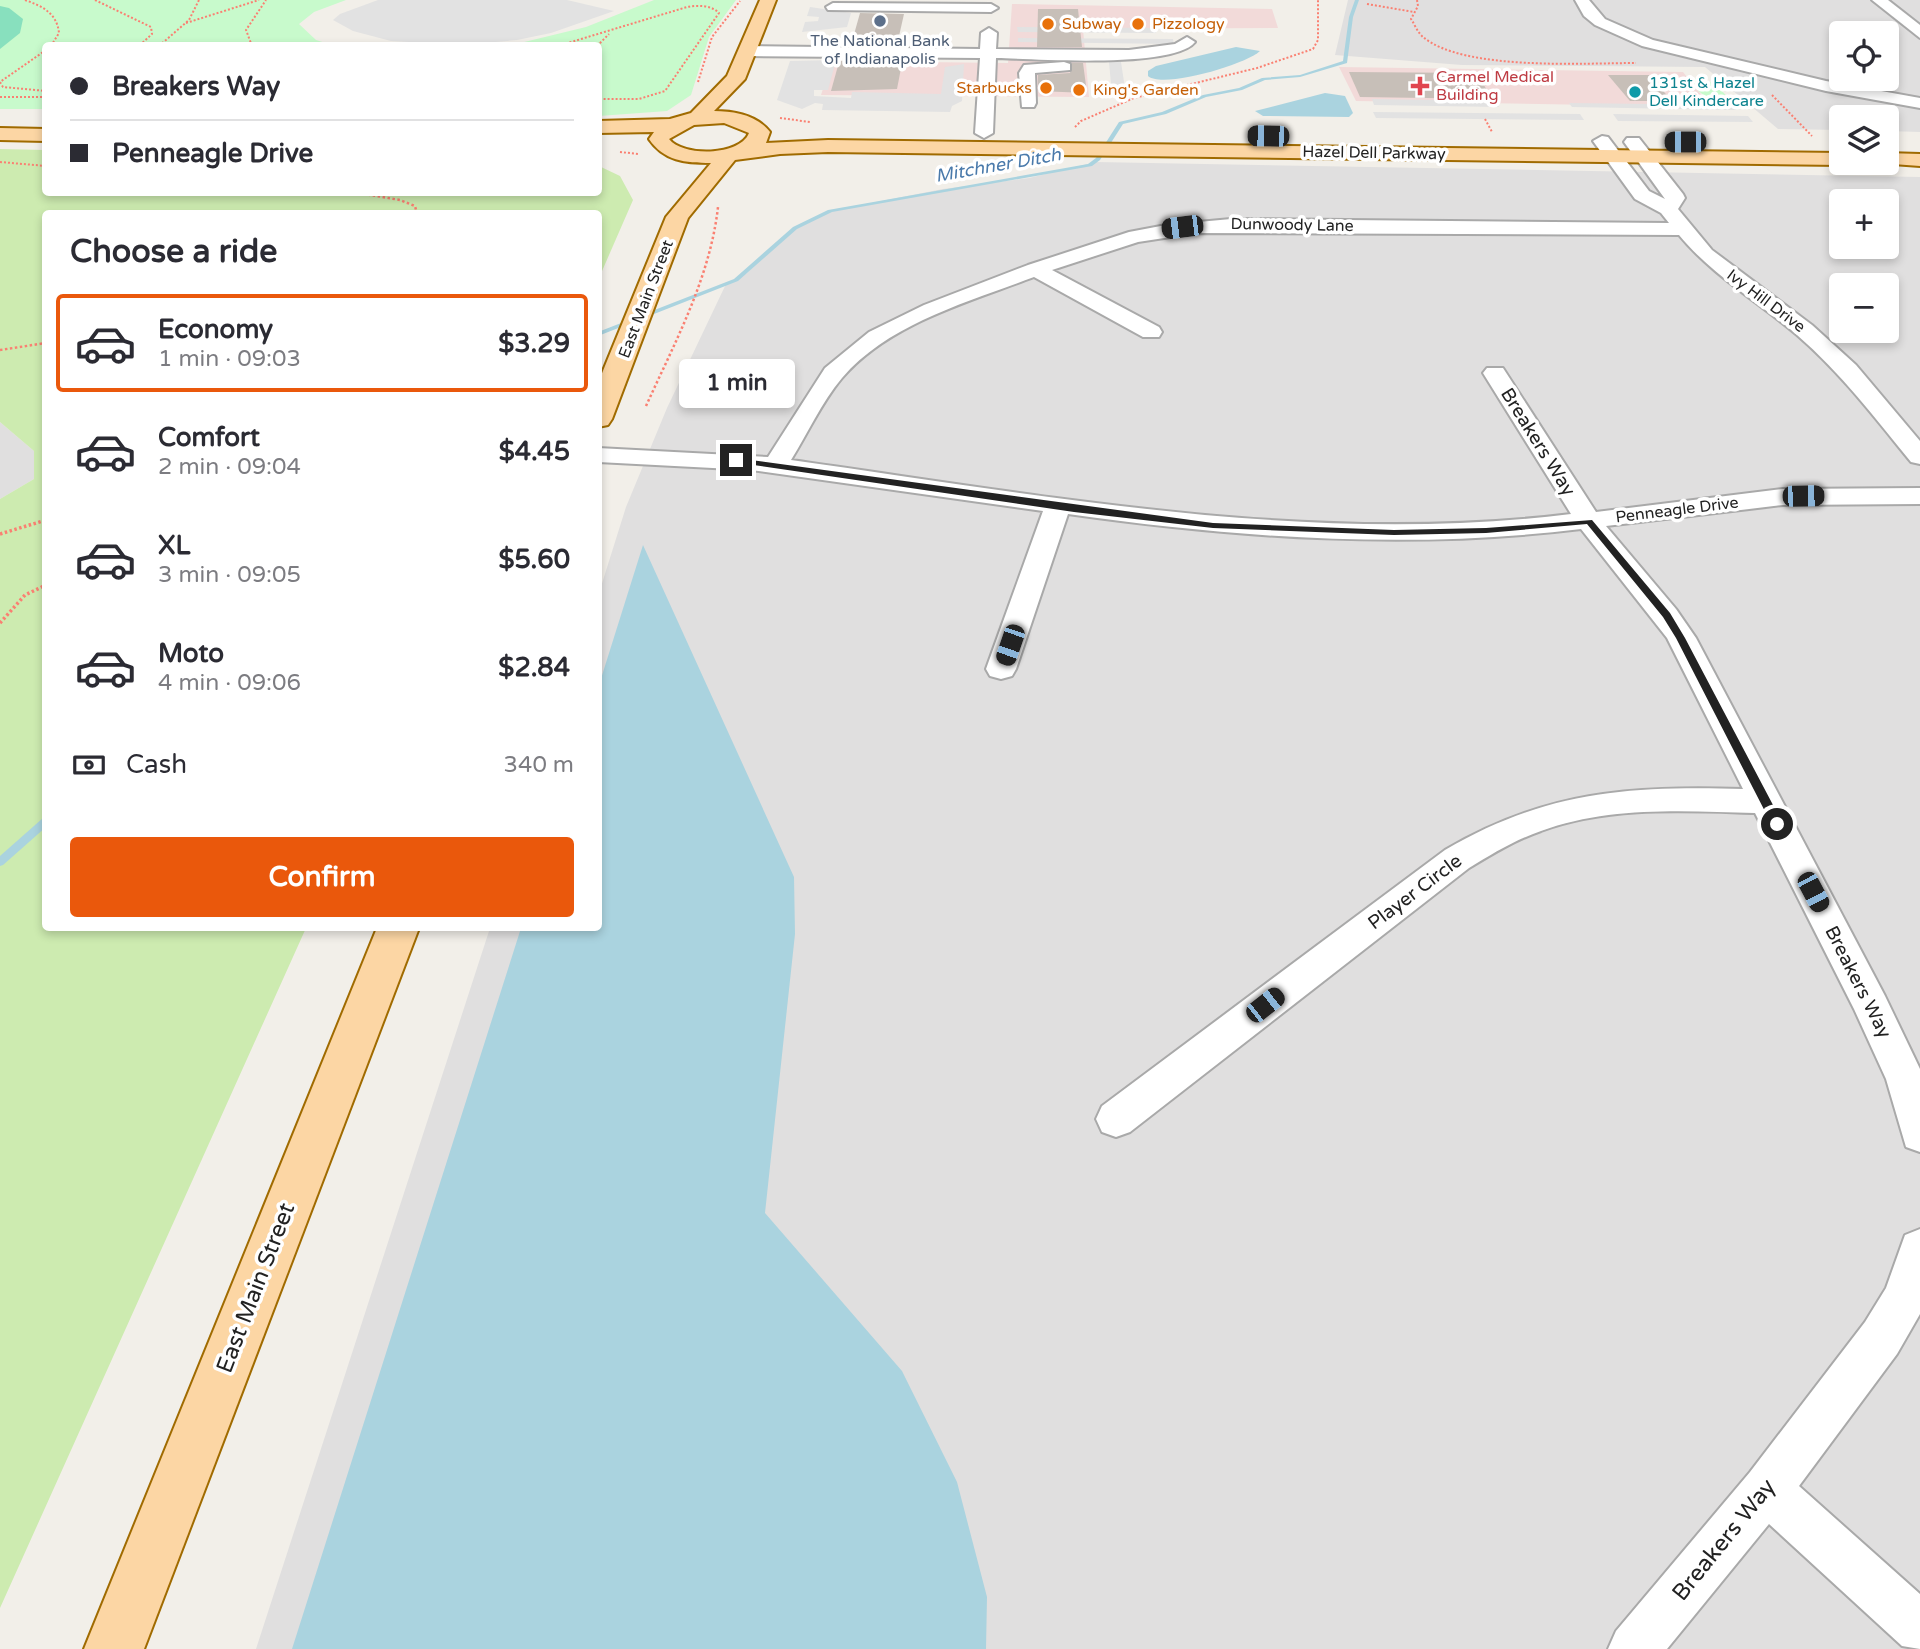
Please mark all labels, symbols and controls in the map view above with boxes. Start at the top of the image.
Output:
marker: The National Bank of Indianapolis [872,13,888,29]
place label: Subway [1062,14,1122,34]
place label: Pizzology [1152,14,1225,34]
marker: Subway [1040,16,1056,32]
marker: Pizzology [1130,16,1146,32]
map controls [1829,21,1899,343]
button: locate [1829,21,1899,91]
place label: The National Bank of Indianapolis [810,31,950,69]
place label: Carmel Medical Building [1436,67,1554,105]
text: Breakers Way [112,71,280,102]
place label: 131st & Hazel Dell Kindercare [1649,73,1764,111]
marker: Carmel Medical Building [1410,76,1430,96]
place label: Starbucks [957,78,1032,98]
marker: Starbucks [1038,80,1054,96]
place label: King's Garden [1093,80,1199,100]
marker: King's Garden [1071,82,1087,98]
marker: 131st & Hazel Dell Kindercare [1627,84,1643,100]
button: layers [1829,105,1899,175]
car [1247,125,1290,147]
car [1665,132,1707,153]
text: Penneagle Drive [112,138,313,169]
street label: Hazel Dell Parkway [1302,142,1446,164]
water label: Mitchner Ditch [934,143,1063,187]
button: + [1829,189,1899,259]
car [1160,214,1205,240]
street label: Dunwoody Lane [1230,214,1354,236]
text: Choose a ride [70,233,277,271]
street label: East Main Street [614,237,678,361]
street label: Ivy Hill Drive [1723,265,1809,337]
button: − [1829,273,1899,343]
icon: car [74,312,137,375]
text: Economy [158,314,273,345]
text: $3.29 [498,328,570,359]
text: 1 min · 09:03 [158,345,301,373]
callout: 1 min [678,358,794,407]
text: 1 min [706,369,768,397]
street label: Breakers Way [1496,384,1580,500]
icon: car [74,420,137,483]
text: Comfort [158,422,260,453]
text: $4.45 [499,436,570,467]
route end [720,444,752,476]
text: 2 min · 09:04 [158,453,301,481]
car [1782,485,1825,507]
street label: Penneagle Drive [1614,493,1740,527]
icon: car [74,528,137,591]
text: XL [158,530,190,561]
text: $5.60 [498,544,570,575]
text: 3 min · 09:05 [158,561,301,589]
car [994,622,1027,668]
icon: car [74,636,137,699]
text: Moto [158,638,224,669]
text: $2.84 [498,652,570,683]
text: 4 min · 09:06 [158,669,301,697]
icon: cash [70,746,108,784]
text: Cash [126,749,187,780]
text: 340 m [504,751,574,779]
route start [1761,808,1793,840]
button: Confirm [70,837,574,917]
street label: Player Circle [1364,850,1466,934]
car [1794,869,1833,915]
street label: Breakers Way [1820,922,1896,1042]
car [1242,984,1289,1026]
street label: East Main Street [211,1199,301,1377]
street label: Breakers Way [1666,1473,1782,1607]

